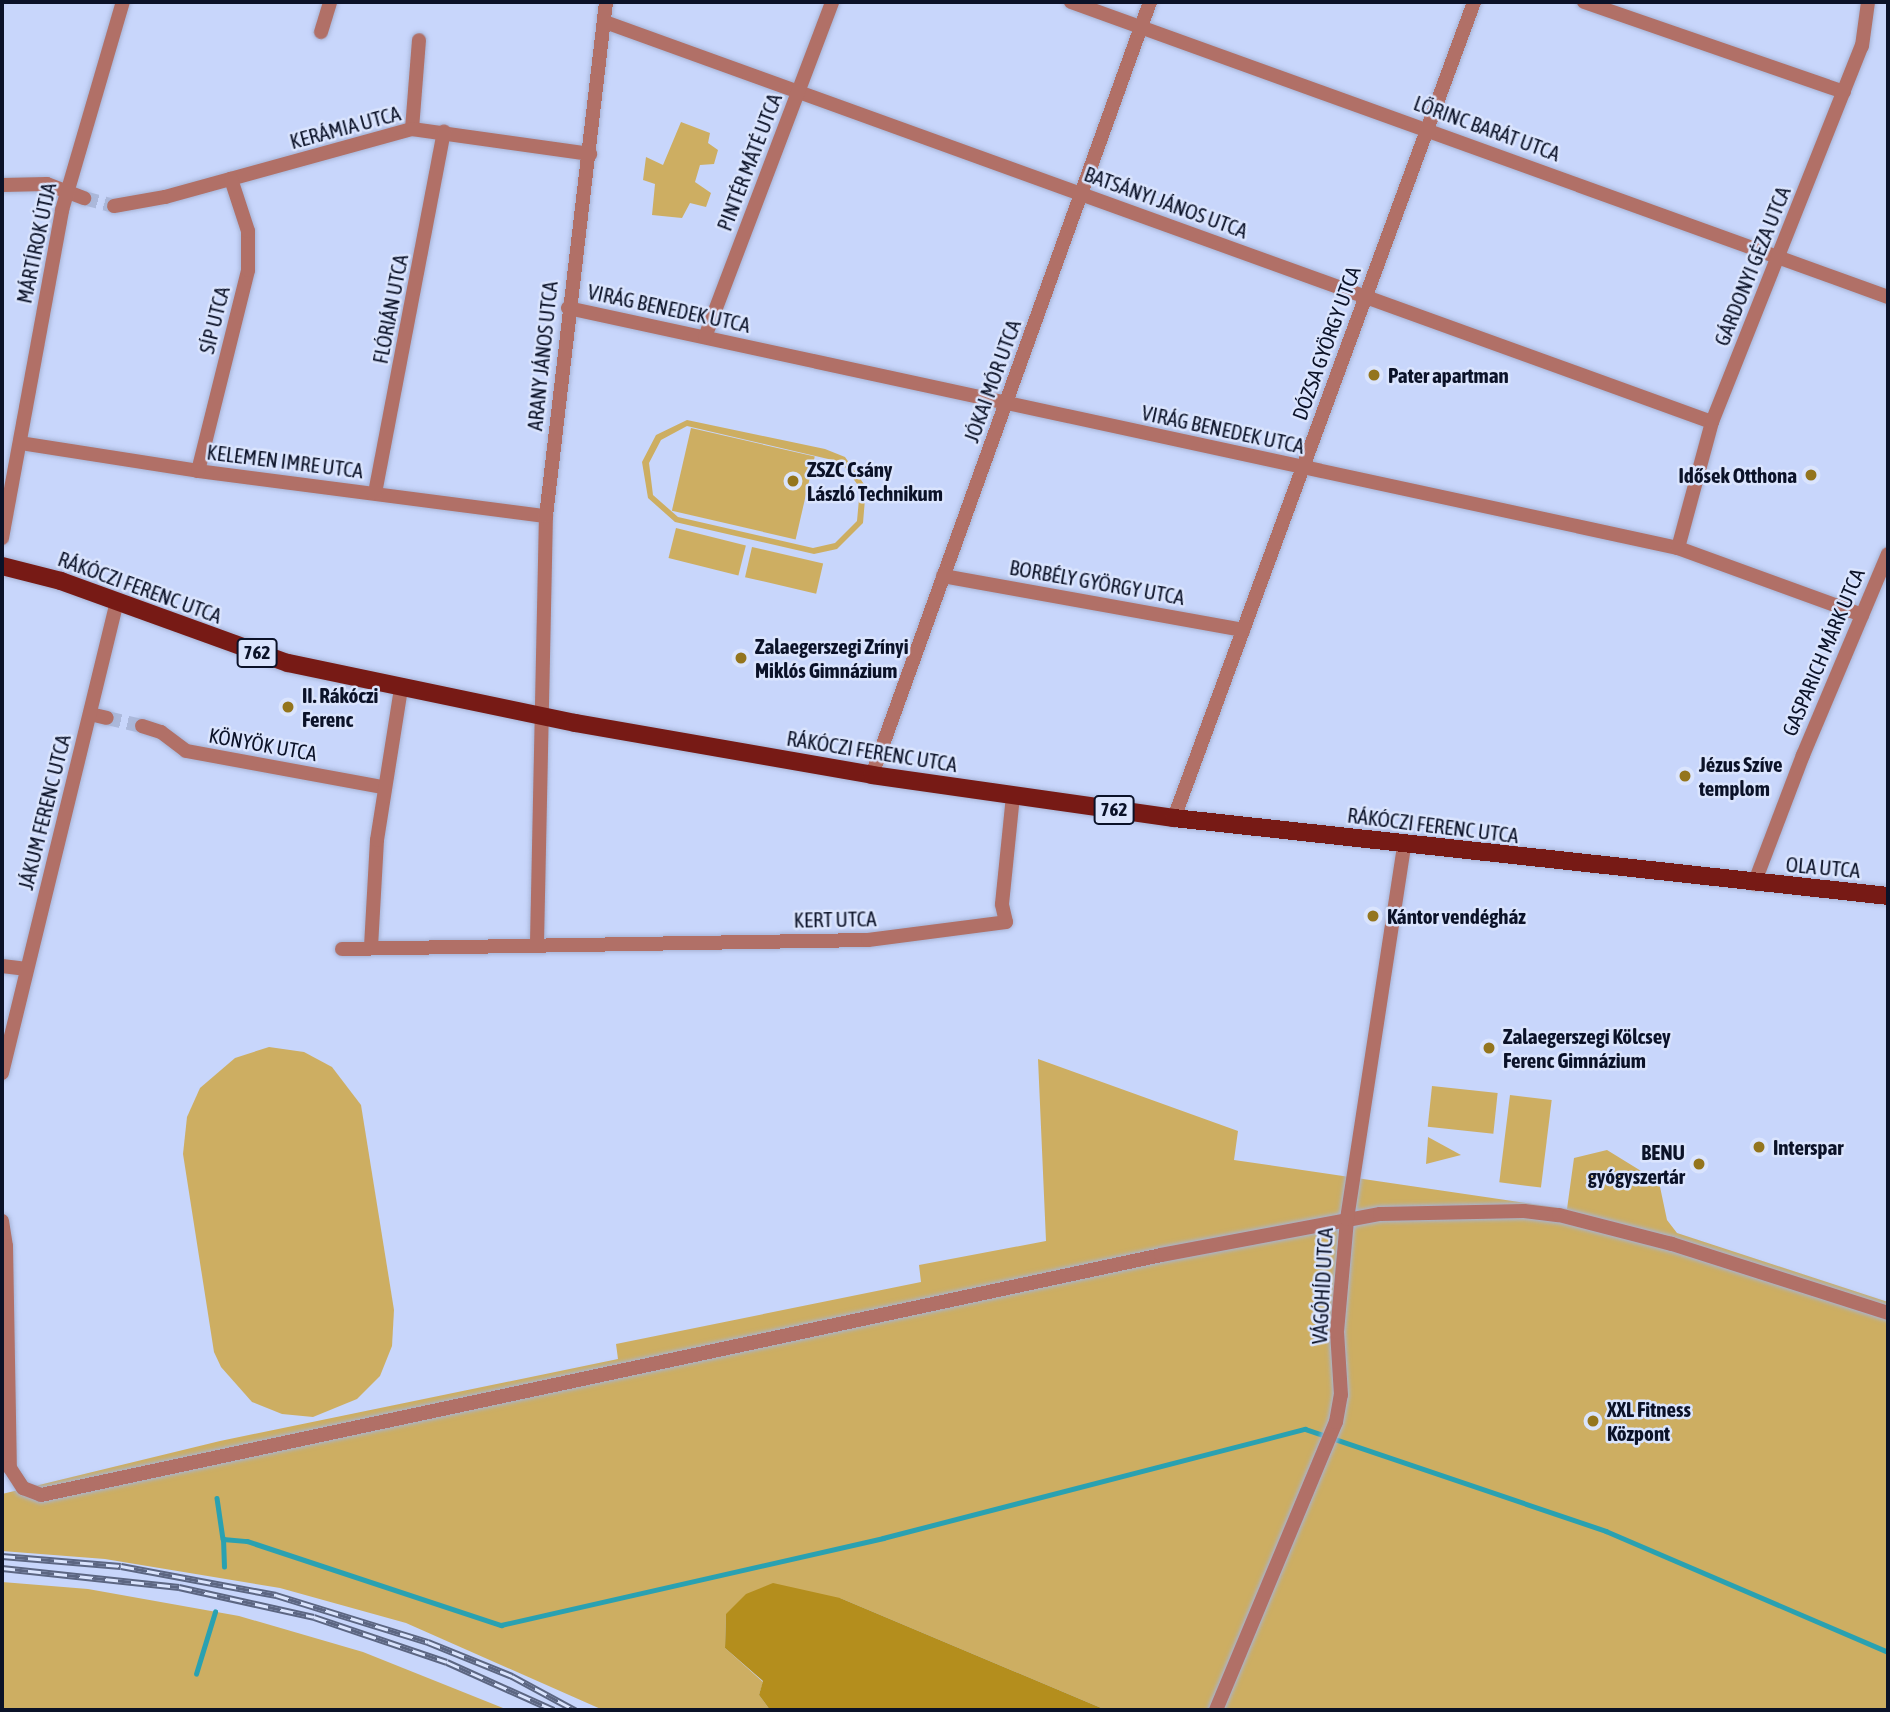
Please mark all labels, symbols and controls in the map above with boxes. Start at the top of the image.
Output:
street label: PINTÉR MÁTÉ UTCA [711,90,787,234]
street label: LŐRINC BARÁT UTCA [1410,90,1564,166]
street label: KERÁMIA UTCA [287,100,403,154]
street label: BATSÁNYI JÁNOS UTCA [1081,161,1251,243]
street label: MÁRTÍROK ÚTJA [11,180,61,306]
street label: GÁRDONYI GÉZA UTCA [1709,183,1795,349]
street label: FLÓRIÁN UTCA [367,252,413,366]
street label: DÓZSA GYÖRGY UTCA [1287,263,1365,423]
street label: VIRÁG BENEDEK UTCA [585,278,753,338]
street label: ARANY JÁNOS UTCA [522,280,562,432]
street label: SÍP UTCA [194,284,234,356]
street label: JÓKAI MÓR UTCA [958,316,1026,446]
place label: Pater apartman [1388,362,1509,388]
marker: Pater apartman [1366,367,1382,383]
street label: VIRÁG BENEDEK UTCA [1139,399,1307,459]
street label: KELEMEN IMRE UTCA [205,439,365,483]
place label: ZSZC Csány László Technikum [807,456,943,506]
place label: Idősek Otthona [1678,462,1797,488]
marker: Idősek Otthona [1803,467,1819,483]
marker: ZSZC Csány László Technikum [785,473,801,489]
street label: RÁKÓCZI FERENC UTCA [55,546,225,628]
street label: BORBÉLY GYÖRGY UTCA [1008,554,1186,610]
street label: GASPARICH MÁRK UTCA [1776,565,1870,739]
place label: Zalaegerszegi Zrínyi Miklós Gimnázium [755,633,909,683]
road number: 762 [236,638,278,668]
marker: Zalaegerszegi Zrínyi Miklós Gimnázium [733,650,749,666]
place label: II. Rákóczi Ferenc [302,682,378,732]
marker: II. Rákóczi Ferenc [280,699,296,715]
street label: KÖNYÖK UTCA [207,722,319,766]
street label: RÁKÓCZI FERENC UTCA [785,725,959,777]
street label: JÁKUM FERENC UTCA [13,732,75,892]
place label: Jézus Szíve templom [1699,751,1782,801]
marker: Jézus Szíve templom [1677,768,1693,784]
road number: 762 [1093,794,1135,825]
street label: RÁKÓCZI FERENC UTCA [1346,802,1520,848]
street label: OLA UTCA [1785,851,1861,883]
place label: Kántor vendégház [1387,903,1526,929]
street label: KERT UTCA [793,906,877,932]
marker: Kántor vendégház [1365,908,1381,924]
place label: Zalaegerszegi Kölcsey Ferenc Gimnázium [1503,1023,1671,1073]
marker: Zalaegerszegi Kölcsey Ferenc Gimnázium [1481,1040,1497,1056]
place label: Interspar [1773,1134,1843,1160]
place label: BENU gyógyszertár [1588,1139,1685,1189]
marker: Interspar [1751,1139,1767,1155]
marker: BENU gyógyszertár [1691,1156,1707,1172]
street label: VÁGÓHÍD UTCA [1306,1227,1338,1345]
place label: XXL Fitness Központ [1607,1396,1691,1446]
marker: XXL Fitness Központ [1585,1413,1601,1429]

